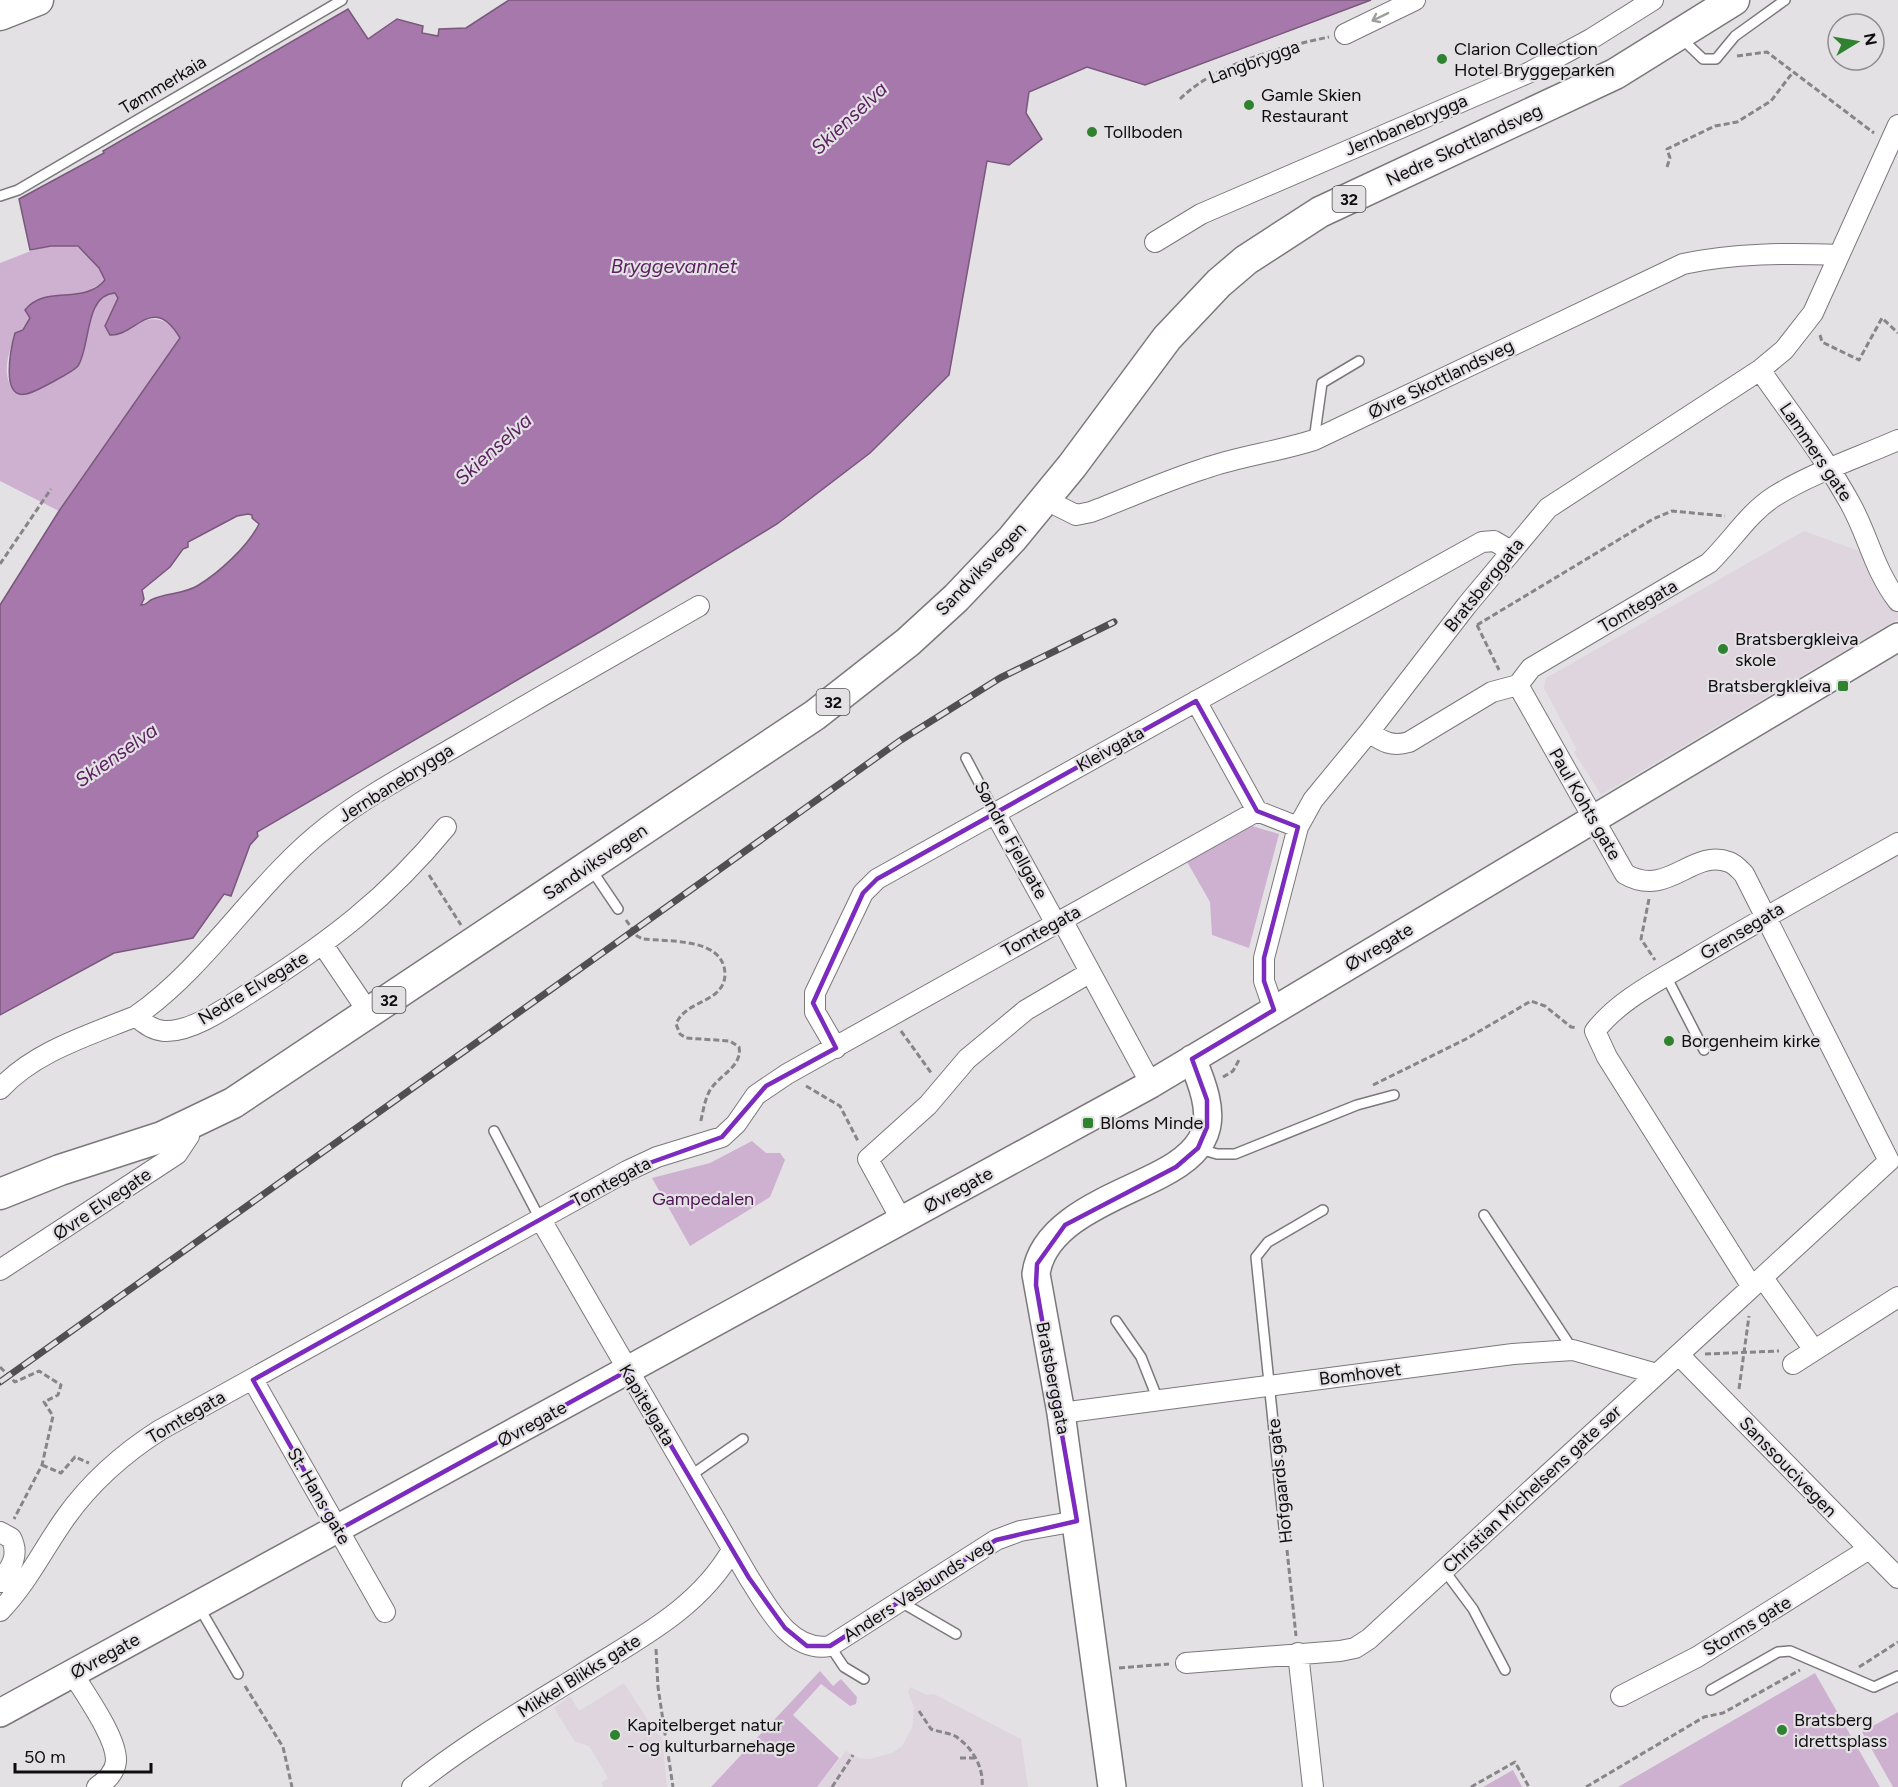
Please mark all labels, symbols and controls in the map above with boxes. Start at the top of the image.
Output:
one-way arrow [1371,12,1389,23]
north arrow [1826,12,1886,72]
text: N [1860,31,1881,47]
street label: Langbrygga [1205,35,1303,89]
place label: Clarion Collection Hotel Bryggeparken [1454,38,1615,81]
street label: Tømmerkaia [116,51,210,119]
marker: Clarion Collection Hotel Bryggeparken [1435,52,1449,66]
water label: Skienselva [806,77,892,159]
place label: Gamle Skien Restaurant [1261,84,1361,127]
street label: Jernbanebrygga [1341,89,1471,161]
marker: Gamle Skien Restaurant [1242,98,1256,112]
street label: Nedre Skottlandsveg [1382,99,1546,191]
place label: Tollboden [1104,121,1183,143]
marker: Tollboden [1085,125,1099,139]
road number: 32 [1332,186,1366,212]
water label: Bryggevannet [611,254,738,278]
street label: Øvre Skottlandsveg [1365,334,1517,424]
street label: Lammers gate [1775,398,1857,506]
water label: Skienselva [450,408,537,490]
street label: Sandviksvegen [931,518,1031,620]
street label: Bratsberggata [1440,534,1528,636]
street label: Tomtegata [1595,575,1681,637]
place label: Bratsbergkleiva skole [1735,628,1859,671]
marker: Bratsbergkleiva skole [1716,642,1730,656]
place label: Bratsbergkleiva [1707,675,1831,697]
marker: Bratsbergkleiva [1836,679,1850,693]
road number: 32 [816,689,850,715]
water label: Skienselva [70,718,162,792]
street label: Kleivgata [1072,721,1148,777]
street label: Jernbanebrygga [335,739,457,827]
street label: Paul Kohts gate [1544,744,1626,864]
street label: Søndre Fjellgate [970,777,1052,903]
street label: Sandviksvegen [539,819,651,905]
street label: Grensegata [1696,897,1788,965]
street label: Tomtegata [998,900,1084,962]
street label: Øvregate [1341,918,1417,976]
street label: Nedre Elvegate [194,946,312,1030]
road number: 32 [372,987,406,1013]
place label: Borgenheim kirke [1681,1030,1820,1052]
marker: Borgenheim kirke [1662,1034,1676,1048]
place label: Bloms Minde [1100,1112,1204,1134]
marker: Bloms Minde [1081,1116,1095,1130]
street label: Tomtegata [567,1152,655,1212]
street label: Øvregate [920,1162,997,1218]
street label: Øvre Elvegate [49,1163,155,1245]
park label: Gampedalen [652,1188,754,1210]
street label: Bratsberggata [1031,1320,1075,1436]
street label: Bomhovet [1318,1358,1403,1390]
street label: Kapitelgata [614,1360,680,1450]
street label: Tomtegata [143,1386,229,1448]
street label: Øvregate [494,1396,571,1452]
street label: Christian Michelsens gate sør [1438,1400,1626,1578]
street label: Sanssoucivegen [1735,1412,1841,1522]
street label: Hofgaards gate [1262,1417,1297,1544]
street label: St. Hans gate [282,1444,356,1548]
street label: Anders Vasbunds veg [839,1533,997,1647]
street label: Storms gate [1699,1591,1795,1661]
street label: Øvregate [67,1628,144,1684]
street label: Mikkel Blikks gate [514,1629,645,1723]
place label: Bratsberg idrettsplass [1794,1709,1887,1752]
place label: Kapitelberget natur - og kulturbarnehage [627,1714,796,1757]
marker: Bratsberg idrettsplass [1775,1723,1789,1737]
marker: Kapitelberget natur - og kulturbarnehage [608,1728,622,1742]
scale bar [15,1736,152,1774]
text: 50 m [24,1746,66,1768]

